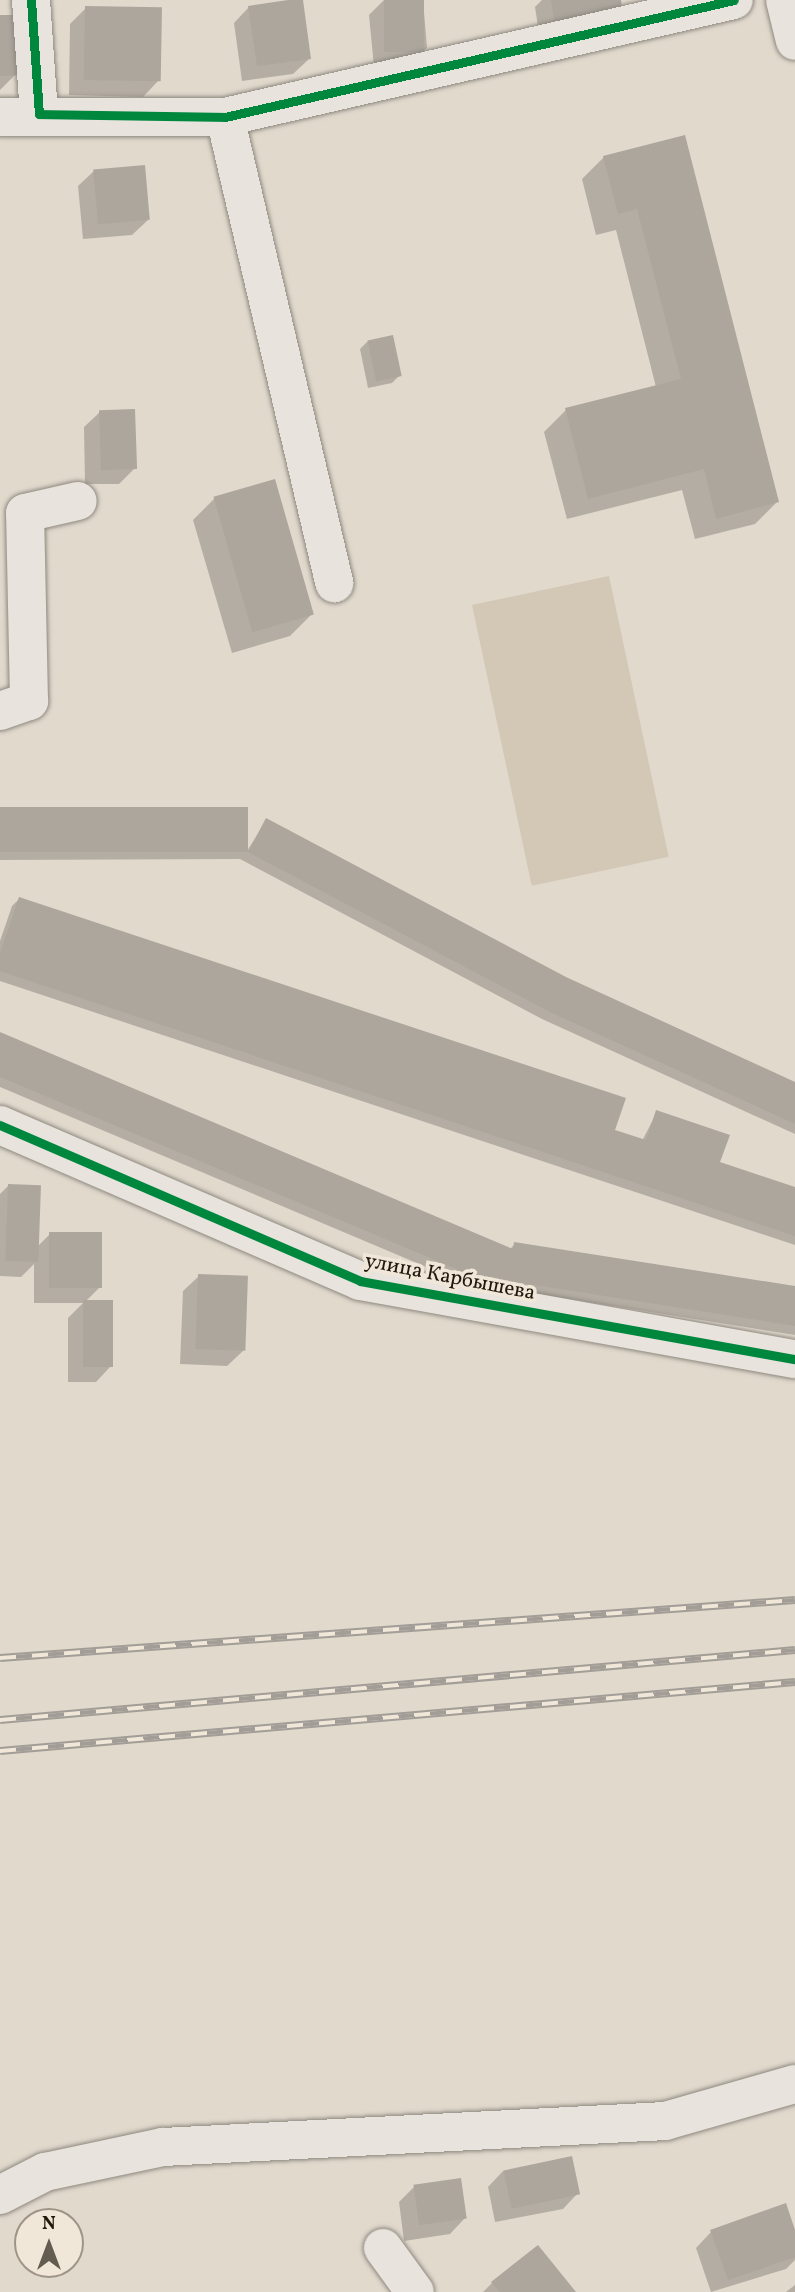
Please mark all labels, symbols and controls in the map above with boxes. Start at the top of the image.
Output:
street label: улица Карбышева [363,1249,537,1307]
north arrow [14,2208,84,2278]
text: N [42,2211,56,2237]

